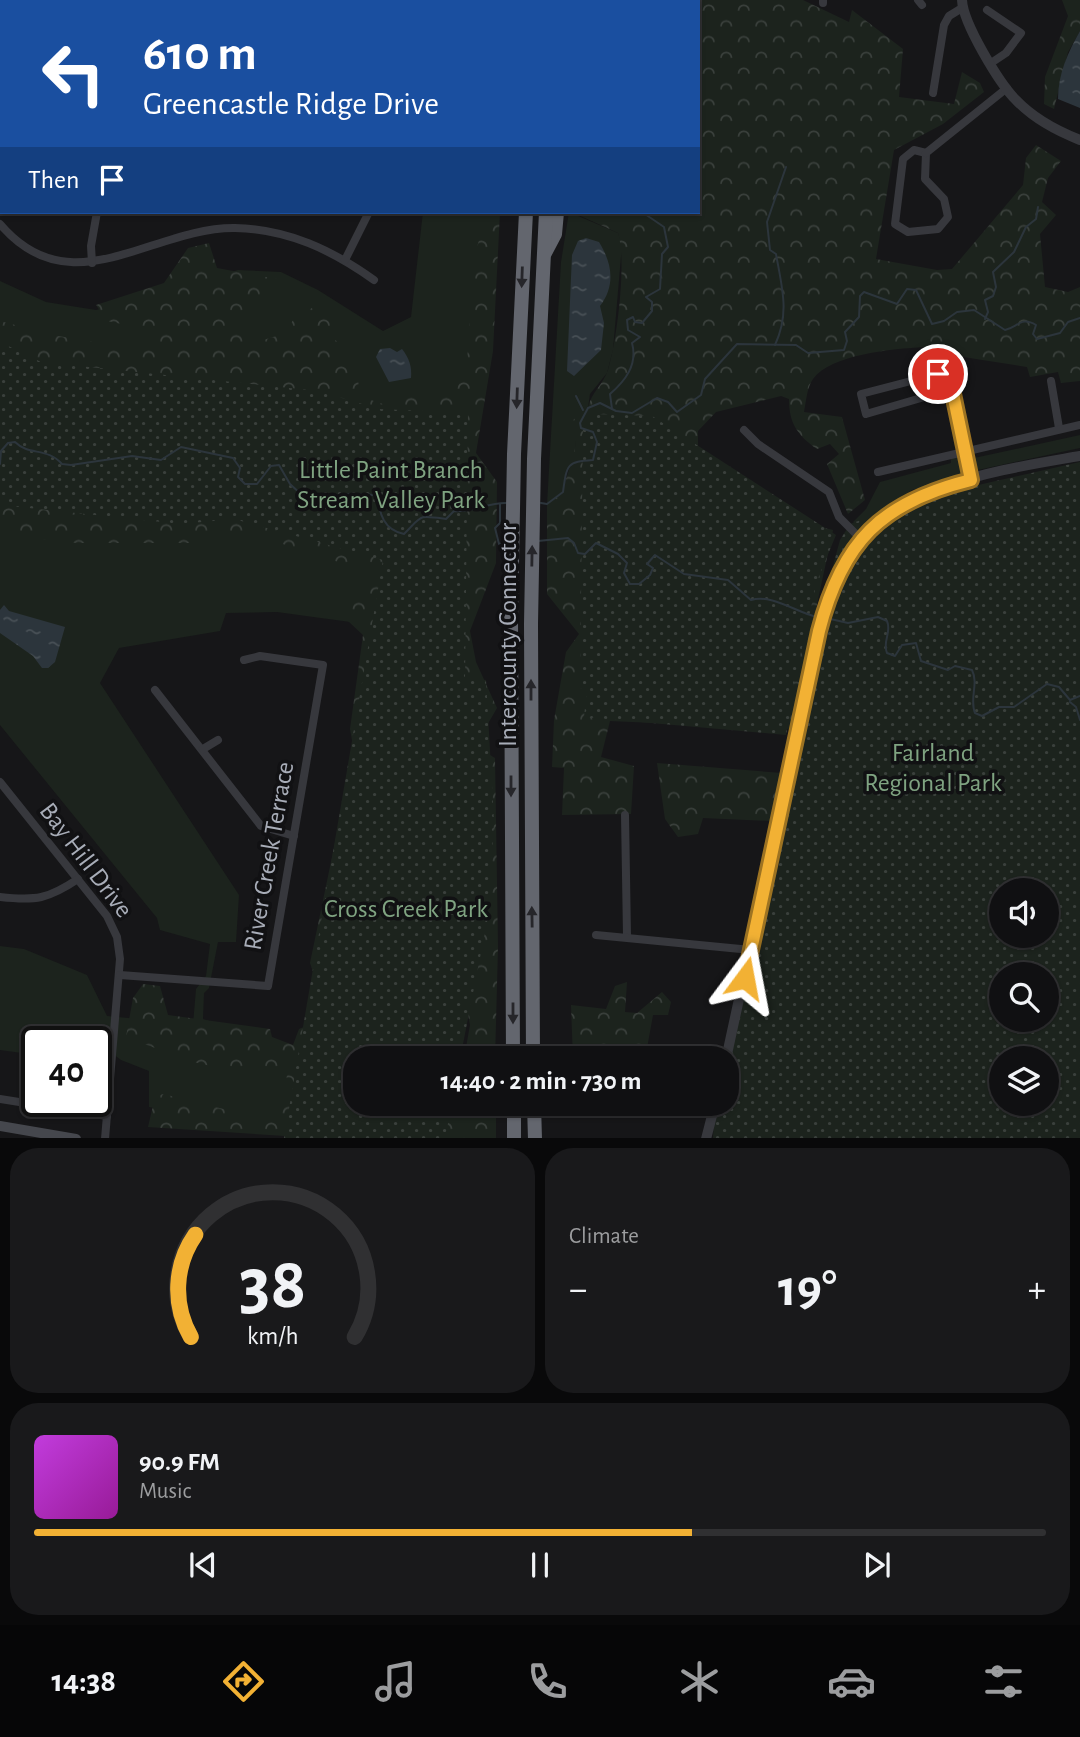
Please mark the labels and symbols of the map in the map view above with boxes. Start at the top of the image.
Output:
one-way arrow [516,266,527,288]
pin [908,344,968,404]
one-way arrow [511,387,522,409]
park label: Little Paint Branch Stream Valley Park [297,457,485,513]
street label: Intercounty Connector [495,522,521,747]
one-way arrow [526,545,538,567]
one-way arrow [525,678,537,700]
park label: Fairland Regional Park [864,740,1002,796]
street label: River Creek Terrace [240,760,298,952]
one-way arrow [505,775,517,797]
street label: Bay Hill Drive [35,798,137,922]
park label: Cross Creek Park [324,896,488,922]
one-way arrow [526,906,538,928]
position arrow [708,941,782,1015]
one-way arrow [507,1002,518,1024]
speed limit sign: 40 [21,1026,112,1117]

